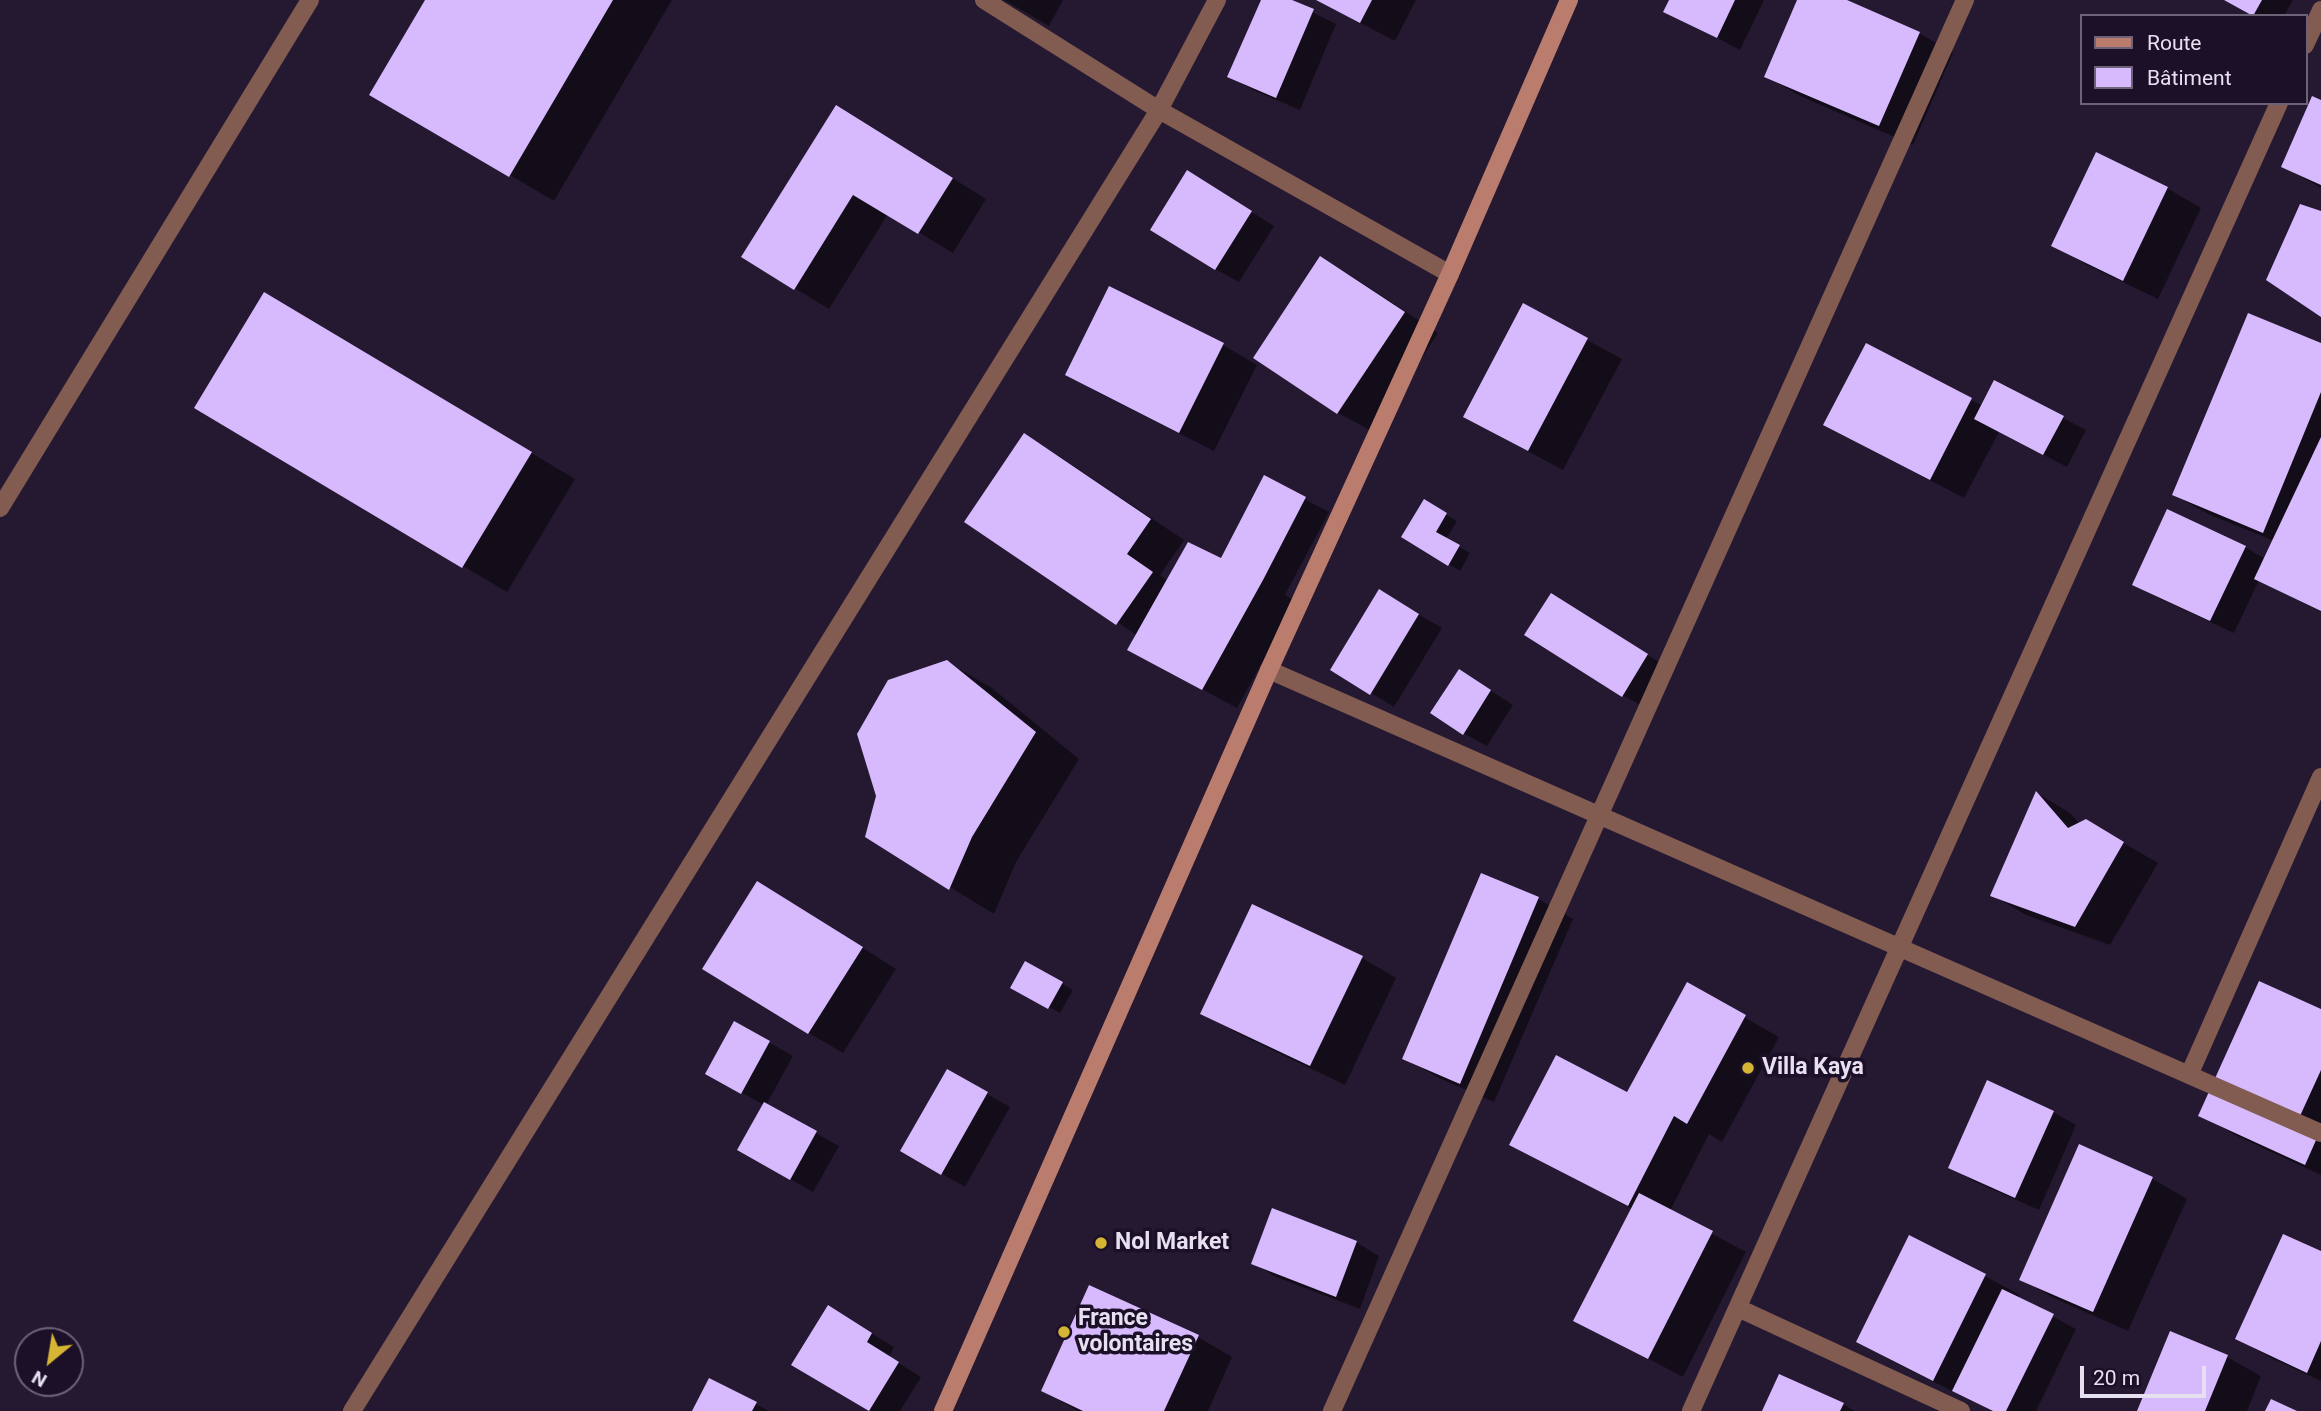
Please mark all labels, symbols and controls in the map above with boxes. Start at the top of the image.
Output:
legend [2080,14,2307,105]
text: Route [2147,31,2202,55]
text: Bâtiment [2147,66,2232,90]
place label: Villa Kaya [1762,1054,1864,1082]
marker: Villa Kaya [1740,1060,1756,1076]
place label: Nol Market [1115,1229,1229,1257]
marker: Nol Market [1093,1235,1109,1251]
place label: France volontaires [1078,1305,1193,1359]
marker: France volontaires [1056,1324,1072,1340]
north arrow [14,1327,84,1397]
scale bar [2083,1352,2209,1396]
text: N [28,1366,51,1392]
text: 20 m [2093,1366,2140,1390]

